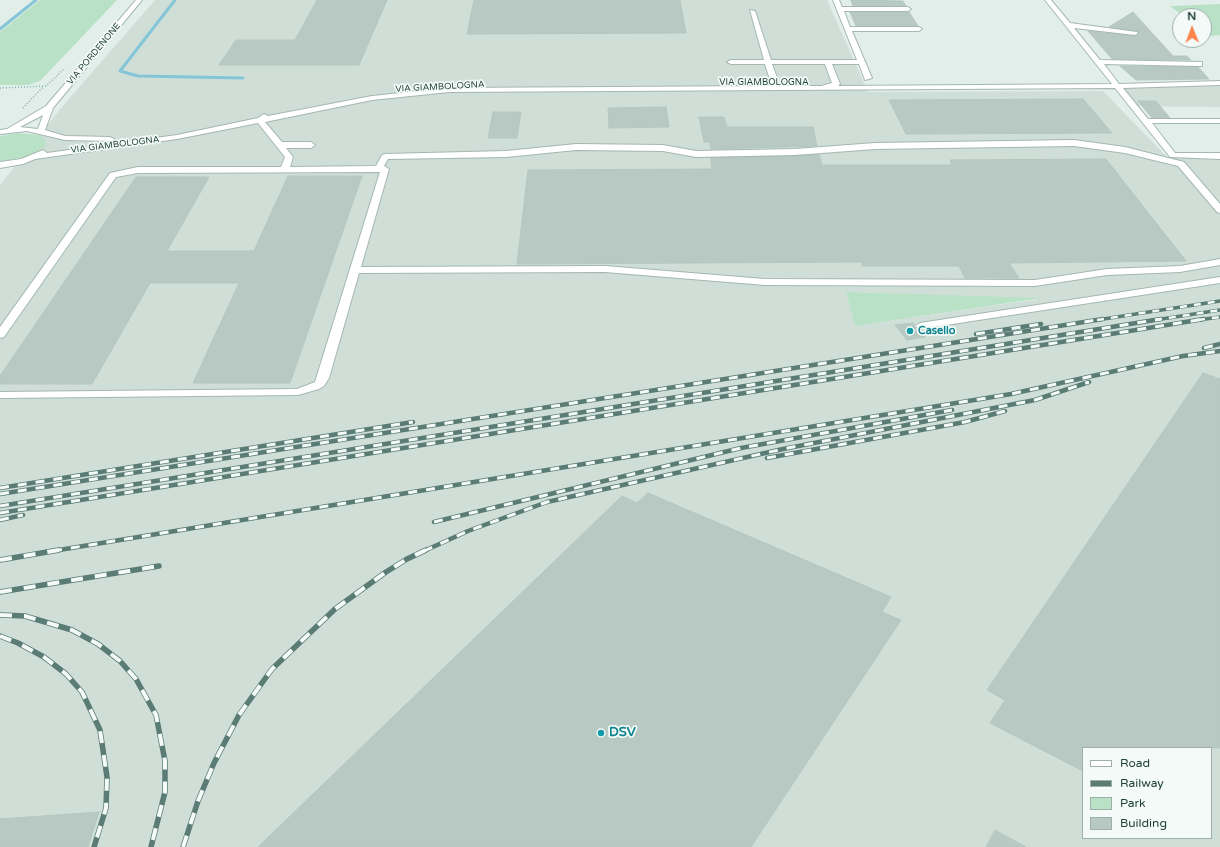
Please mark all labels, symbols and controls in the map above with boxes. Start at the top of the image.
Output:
north arrow [1172,8,1212,48]
text: N [1187,10,1196,23]
street label: VIA PORDENONE [65,21,123,87]
street label: VIA GIAMBOLOGNA [719,78,809,88]
street label: VIA GIAMBOLOGNA [395,79,485,95]
street label: VIA GIAMBOLOGNA [70,134,160,156]
place label: Casello [918,324,955,338]
marker: Casello [905,326,915,336]
place label: DSV [609,725,636,741]
marker: DSV [596,728,606,738]
legend [1082,747,1212,839]
text: Road [1120,756,1150,770]
text: Railway [1120,776,1164,790]
text: Park [1120,796,1146,810]
text: Building [1120,816,1167,830]

